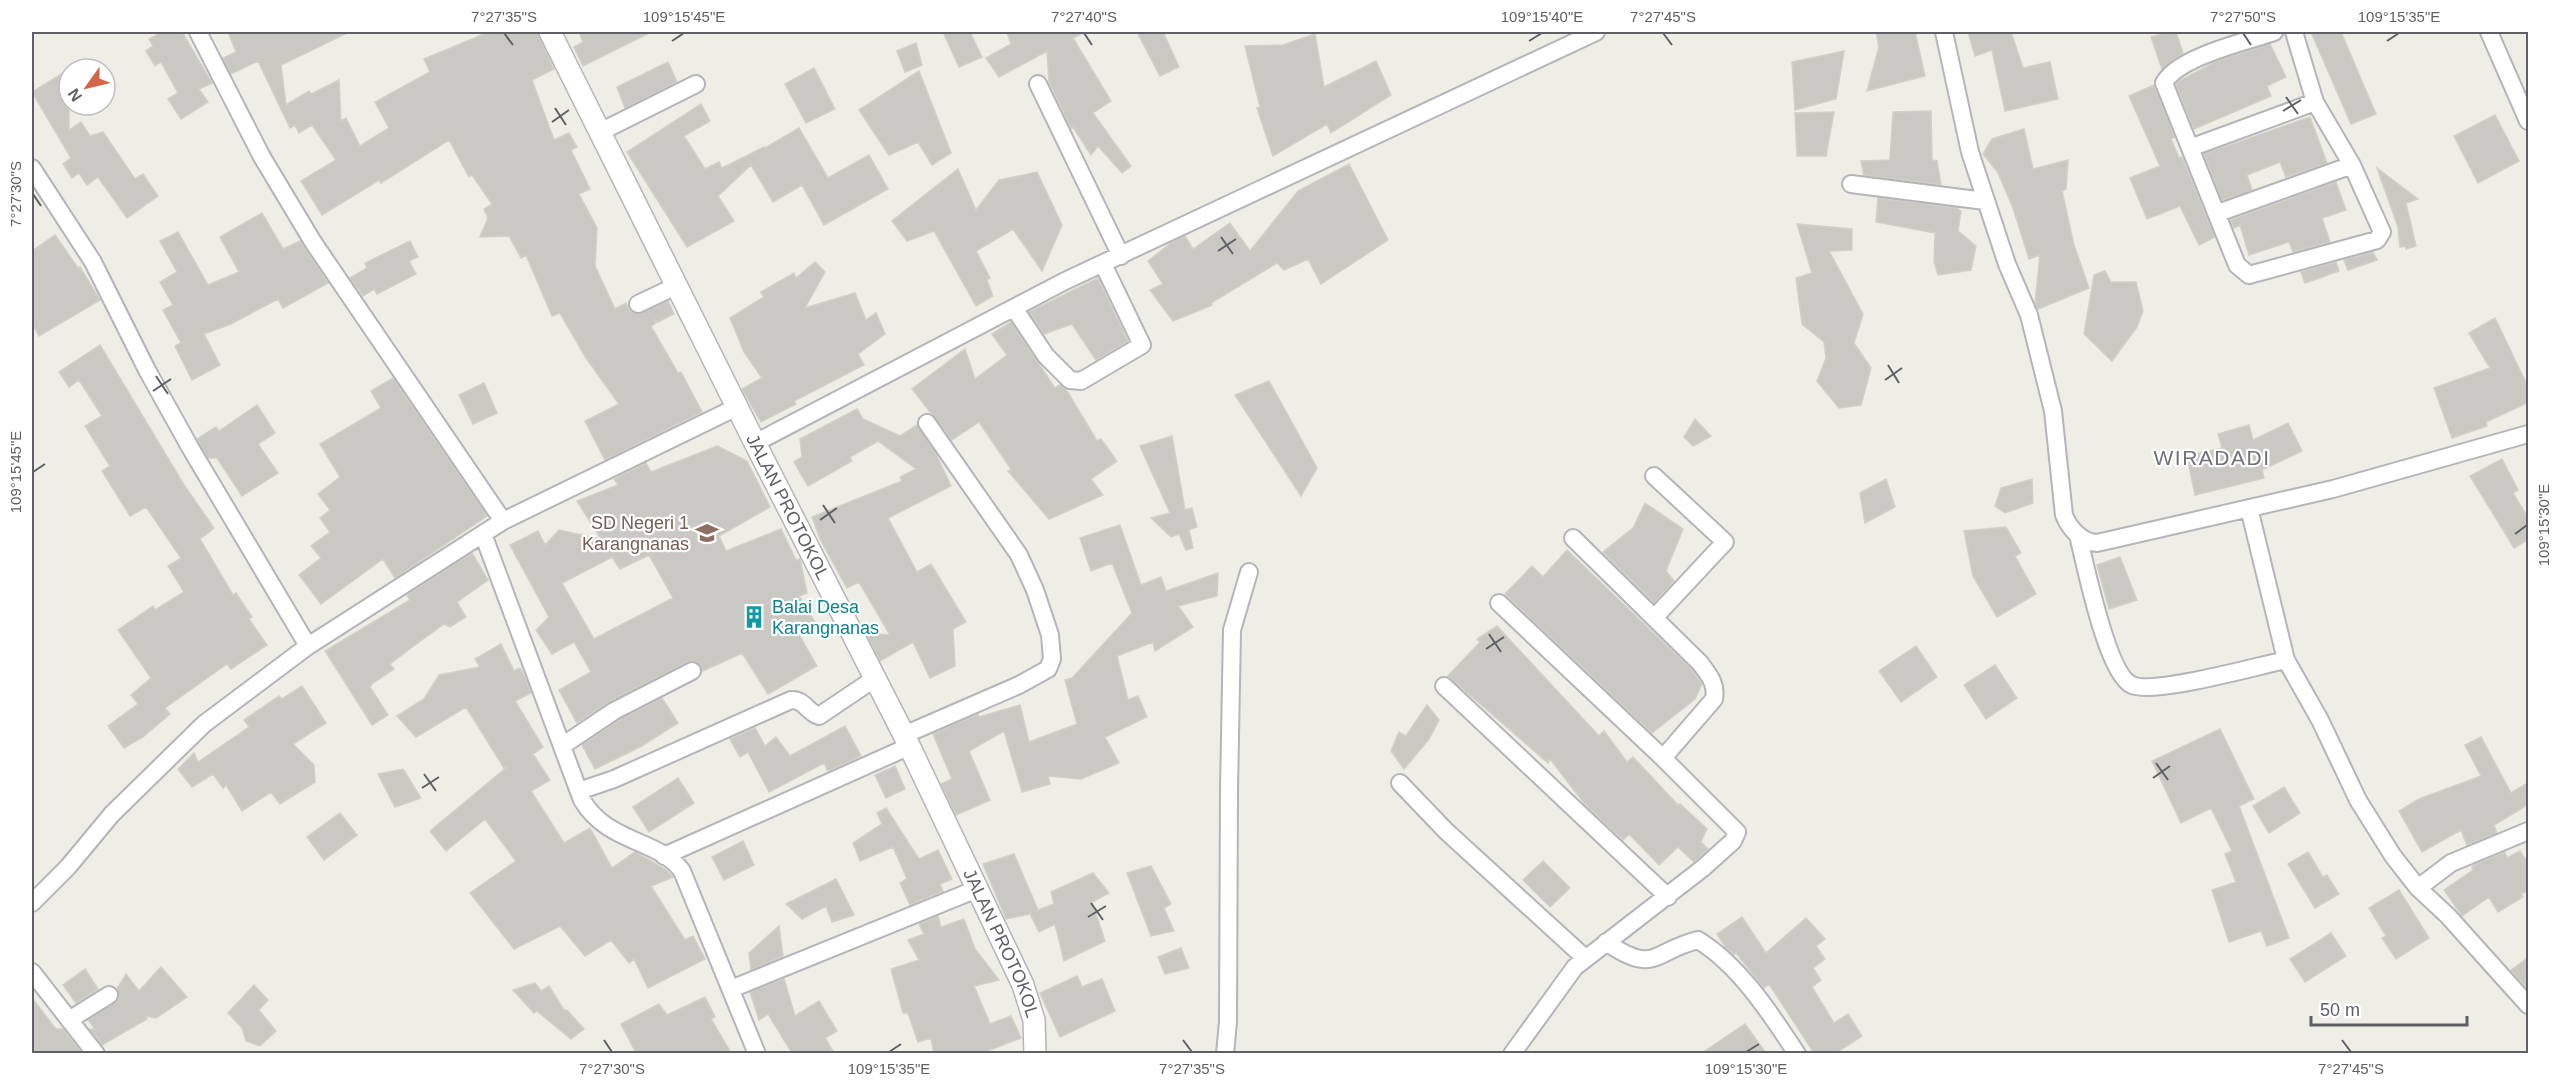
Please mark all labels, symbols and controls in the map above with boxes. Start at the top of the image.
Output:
text: 7°27'35"S [471,8,537,25]
text: 109°15'45"E [643,8,725,25]
text: 7°27'40"S [1051,8,1117,25]
text: 109°15'40"E [1501,8,1583,25]
text: 7°27'45"S [1630,8,1696,25]
text: 7°27'50"S [2210,8,2276,25]
text: 109°15'35"E [2358,8,2440,25]
north arrow [57,57,117,117]
text: N [65,86,85,105]
text: 7°27'30"S [7,161,24,227]
text: 109°15'45"E [7,431,24,513]
street label: JALAN PROTOKOL [742,431,833,583]
district label: WIRADADI [2154,446,2271,469]
text: 109°15'30"E [2535,484,2552,566]
place label: SD Negeri 1 Karangnanas [582,513,689,554]
school or university icon: SD Negeri 1 Karangnanas [694,520,720,546]
place label: Balai Desa Karangnanas [772,597,879,638]
building icon: Balai Desa Karangnanas [741,604,767,630]
street label: JALAN PROTOKOL [959,866,1043,1020]
scale bar [2311,989,2467,1027]
text: 50 m [2320,1000,2360,1020]
text: 7°27'30"S [579,1060,645,1077]
text: 109°15'35"E [848,1060,930,1077]
text: 7°27'35"S [1159,1060,1225,1077]
text: 109°15'30"E [1705,1060,1787,1077]
text: 7°27'45"S [2318,1060,2384,1077]

